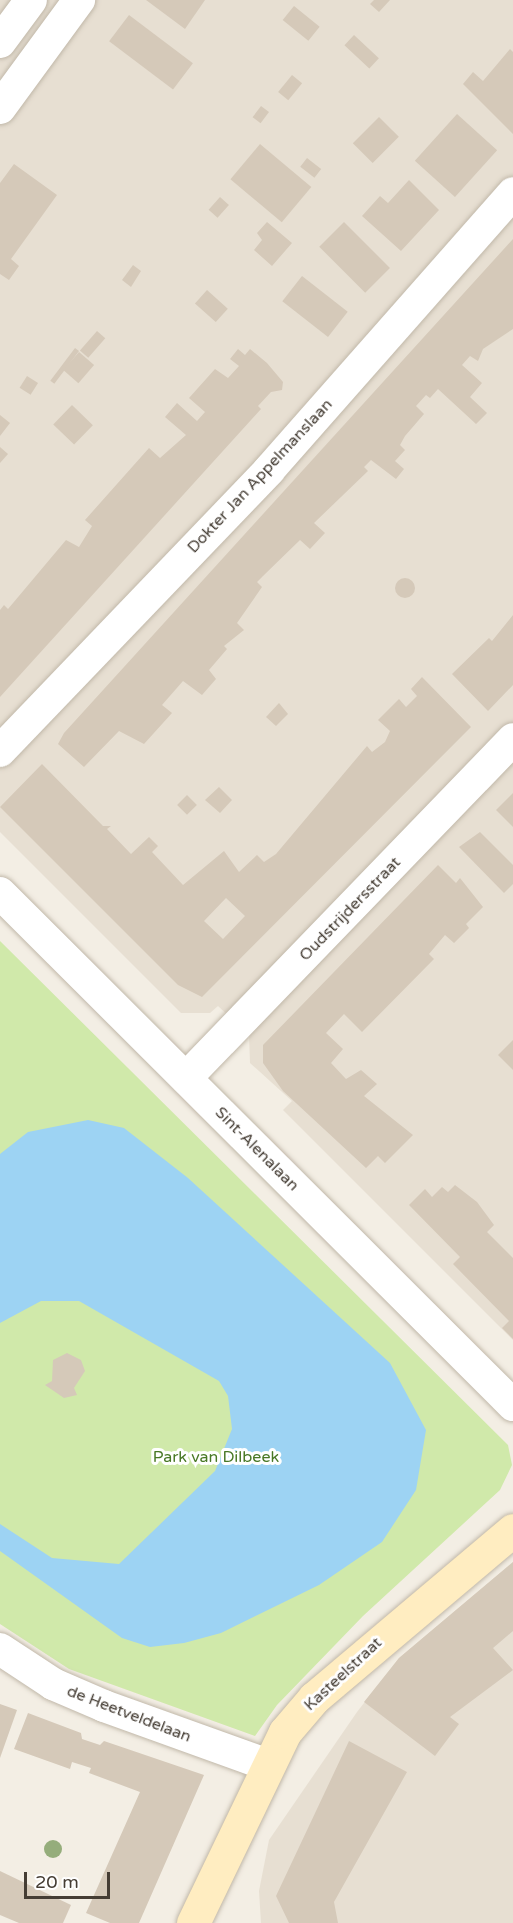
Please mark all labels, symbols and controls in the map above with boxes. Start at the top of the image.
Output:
street label: Dokter Jan Appelmanslaan [184,395,336,557]
street label: Oudstrijdersstraat [295,853,405,965]
street label: Sint-Alenalaan [211,1103,303,1195]
park label: Park van Dilbeek [153,1447,279,1467]
street label: Kasteelstraat [300,1633,386,1715]
street label: de Heetveldelaan [64,1681,194,1747]
scale bar [27,1860,112,1898]
text: 20 m [35,1871,79,1893]

